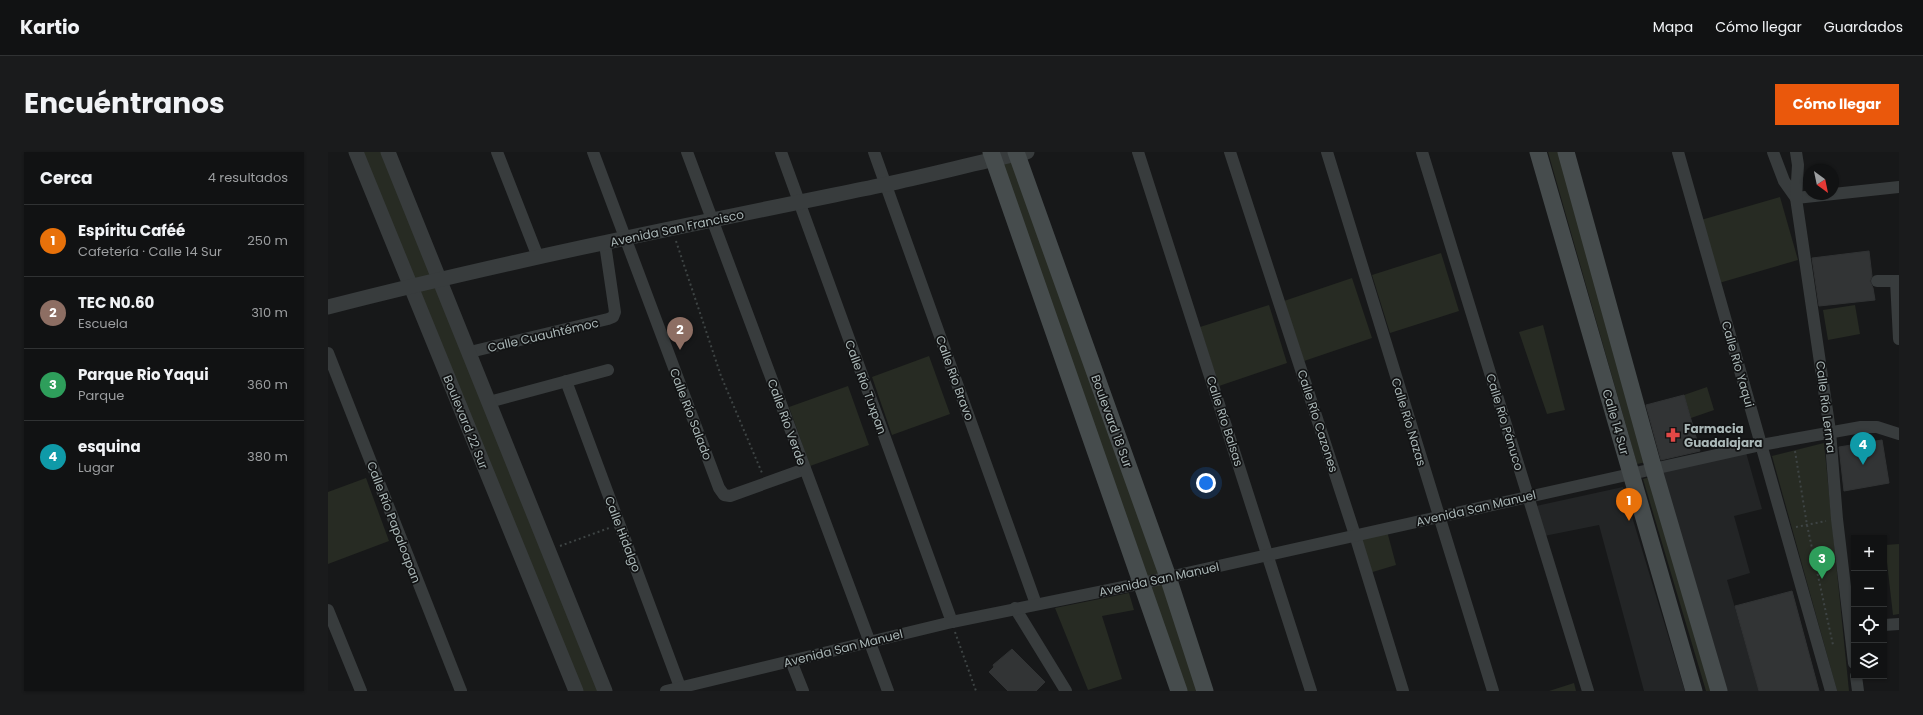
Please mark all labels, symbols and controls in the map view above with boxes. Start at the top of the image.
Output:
text: Kartio [20,14,80,41]
text: Mapa [1653,17,1693,37]
text: Cómo llegar [1715,17,1802,37]
text: Guardados [1824,17,1903,37]
text: Encuéntranos [24,84,225,123]
button: Cómo llegar [1775,84,1899,125]
north arrow [1803,164,1839,200]
text: Cerca [40,166,93,190]
text: 4 resultados [208,168,288,187]
street label: Avenida San Francisco [609,205,746,250]
text: Espíritu Caféé [78,220,185,241]
text: 1 [51,231,55,250]
text: 250 m [247,231,288,250]
text: Cafetería · Calle 14 Sur [78,242,222,261]
text: TEC N0.60 [78,292,154,313]
text: 2 [49,303,57,322]
text: 310 m [251,303,288,322]
text: Escuela [78,314,128,333]
street label: Calle Cuauhtémoc [486,314,600,356]
pin: 2 [667,317,693,350]
street label: Calle Río Yaqui [1718,319,1758,409]
street label: Calle Río Bravo [932,333,978,423]
street label: Calle Río Tuxpan [841,338,891,436]
street label: Calle Río Lerma [1812,360,1840,454]
text: Parque Rio Yaqui [78,364,209,385]
street label: Calle Río Salado [666,366,716,463]
street label: Calle Río Cazones [1293,368,1343,474]
street label: Calle Río Pánuco [1482,371,1528,473]
street label: Boulevard 22 Sur [439,372,493,472]
street label: Boulevard 18 Sur [1087,372,1137,470]
street label: Calle Río Balsas [1202,374,1248,468]
text: 3 [49,375,57,394]
text: 360 m [247,375,288,394]
street label: Calle Río Nazas [1388,376,1430,468]
street label: Calle Río Verde [764,377,810,467]
text: Parque [78,386,124,405]
street label: Calle 14 Sur [1598,387,1634,457]
place label: Farmacia Guadalajara [1684,420,1762,451]
pharmacy icon: Farmacia Guadalajara [1665,427,1681,443]
pin: 4 [1850,432,1876,465]
text: esquina [78,436,141,457]
text: 4 [49,447,57,466]
text: 380 m [247,447,288,466]
text: Lugar [78,458,114,477]
street label: Calle Río Papaloapan [363,459,425,585]
your location [1196,473,1216,493]
street label: Avenida San Manuel [1414,486,1538,530]
pin: 1 [1616,488,1642,521]
street label: Calle Hidalgo [601,494,645,575]
map controls [1851,535,1887,679]
button: + [1851,535,1887,571]
pin: 3 [1809,546,1835,579]
street label: Avenida San Manuel [1097,558,1221,600]
button: − [1851,571,1887,607]
button: locate [1851,607,1887,643]
street label: Avenida San Manuel [781,625,905,671]
button: layers [1851,643,1887,679]

